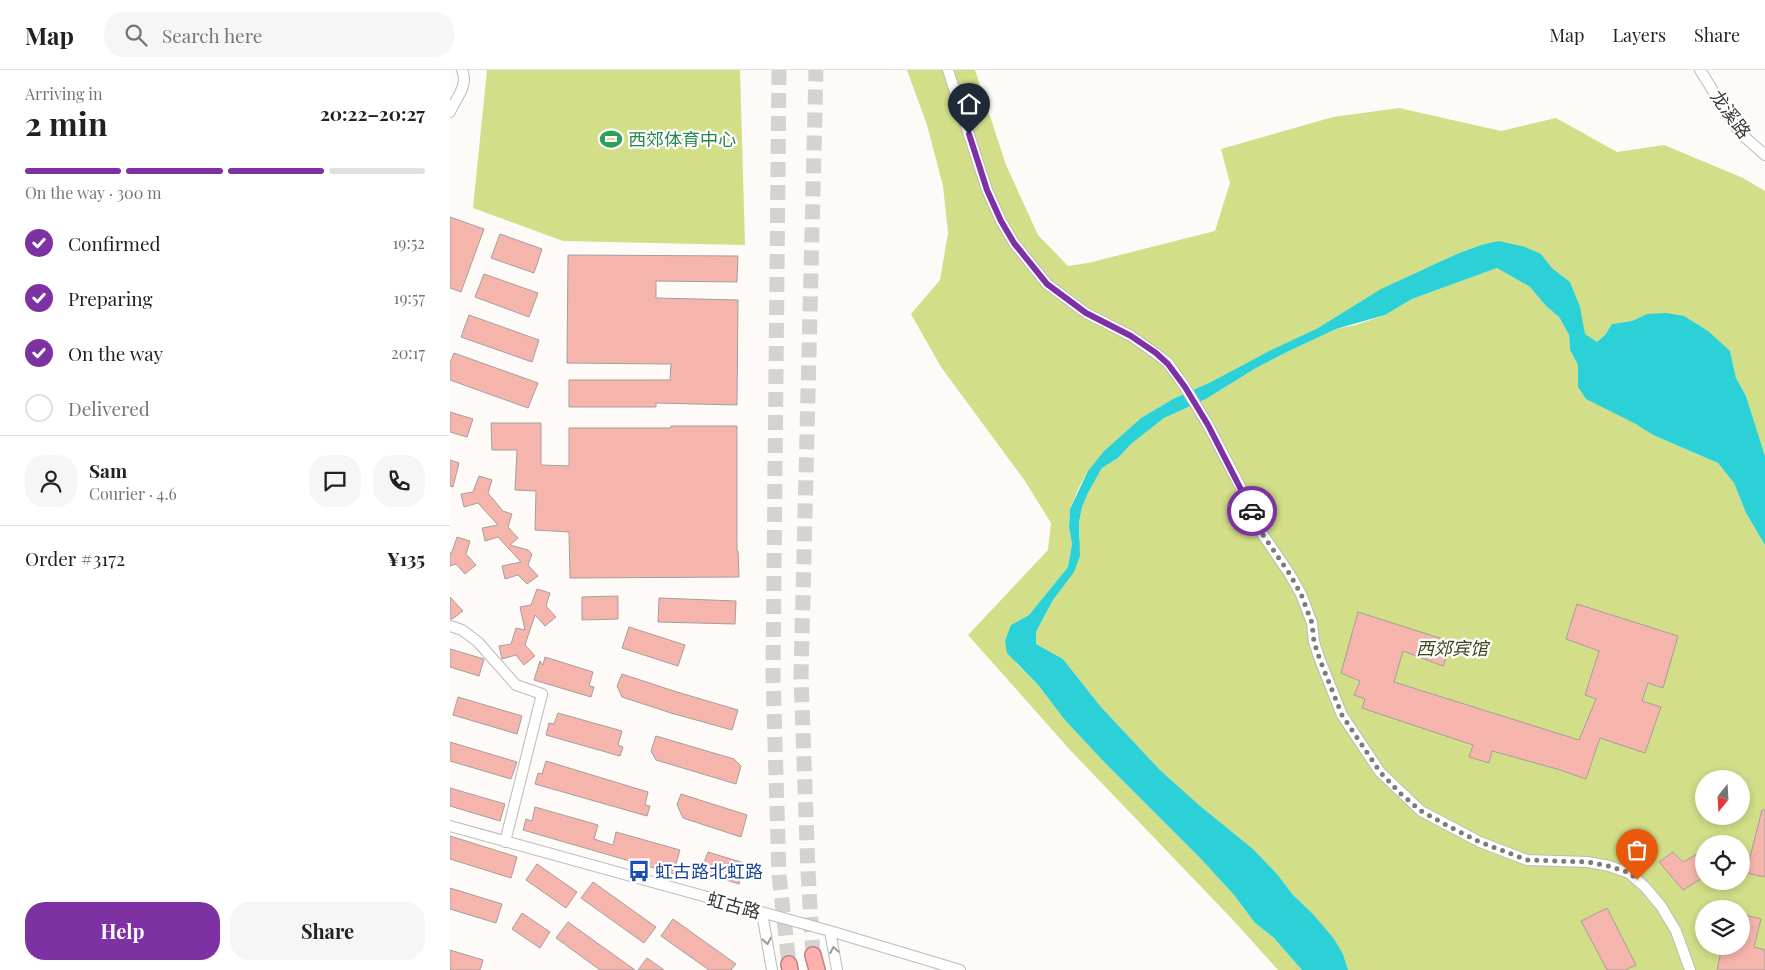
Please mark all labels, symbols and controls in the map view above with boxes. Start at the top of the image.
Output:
search box [104,12,454,57]
text: Map [25,19,74,51]
icon: search [122,21,150,49]
text: Search here [162,22,262,48]
text: Map [1549,23,1584,47]
text: Layers [1612,23,1666,47]
text: Share [1694,23,1740,47]
text: Arriving in [25,83,103,104]
pin [948,83,990,134]
street label: 龙溪路 [1705,85,1757,143]
icon: home [955,90,983,118]
text: 20:22–20:27 [320,100,425,126]
text: 2 min [25,101,108,144]
sports icon: 西郊体育中心 [598,126,624,152]
place label: 西郊体育中心 [628,127,736,151]
text: On the way · 300 m [25,182,161,203]
icon: check [25,229,53,257]
text: Confirmed [68,230,161,256]
text: 19:52 [392,232,425,253]
icon: check [25,284,53,312]
text: Preparing [68,285,153,311]
text: 19:57 [394,287,425,308]
icon: check [25,339,53,367]
text: On the way [68,340,163,366]
text: 20:17 [391,342,425,363]
text: Delivered [68,395,150,421]
button: person [25,455,77,507]
button: chat [309,455,361,507]
button: phone [373,455,425,507]
text: Sam [89,457,127,483]
text: Courier · 4.6 [89,483,177,504]
courier [1227,486,1277,536]
icon: car [1238,497,1266,525]
text: Order #3172 [25,545,125,571]
text: ¥135 [387,545,425,571]
park label: 西郊宾馆 [1416,636,1491,660]
north arrow [1695,770,1750,825]
map controls [1695,770,1750,955]
pin [1616,829,1658,880]
button: locate [1695,835,1750,890]
icon: bag [1623,836,1651,864]
bus stop icon: 虹古路北虹路 [626,858,652,884]
place label: 虹古路北虹路 [655,859,763,883]
street label: 虹古路 [705,886,763,924]
button: layers [1695,900,1750,955]
button: Help [25,902,220,960]
button: Share [230,902,425,960]
one-way arrow [761,937,771,946]
one-way arrow [829,946,839,955]

